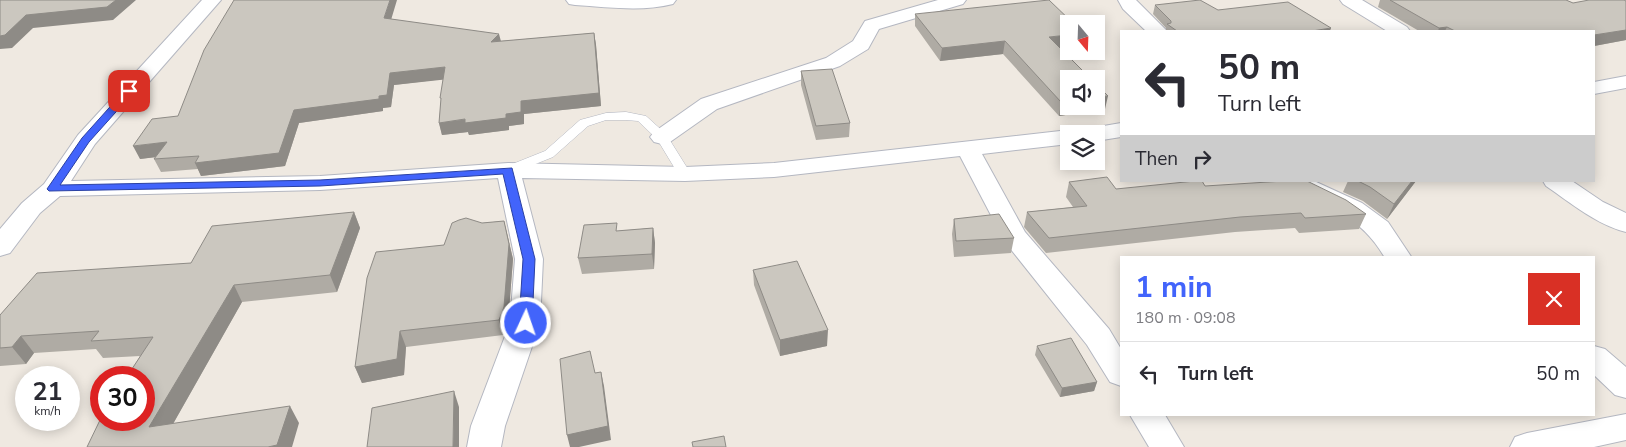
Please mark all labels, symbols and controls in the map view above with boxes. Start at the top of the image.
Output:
north arrow [1060,15,1105,60]
map controls [1060,15,1105,170]
text: 50 m [1218,44,1300,91]
icon: left [1135,50,1200,115]
pin [108,70,150,112]
button: sound [1060,70,1105,115]
icon: arrive [115,77,143,105]
text: Turn left [1218,89,1301,119]
button: layers [1060,125,1105,170]
icon: right [1188,145,1216,173]
text: Then [1135,146,1178,172]
text: 1 min [1135,267,1213,308]
button: close [1528,273,1580,325]
position arrow [499,296,551,348]
text: 180 m · 09:08 [1135,307,1236,329]
icon: left [1135,360,1163,388]
text: Turn left [1178,361,1253,387]
text: 50 m [1536,361,1580,387]
speed limit sign: 30 [90,366,155,431]
text: 21 [32,375,63,409]
text: km/h [34,403,61,419]

